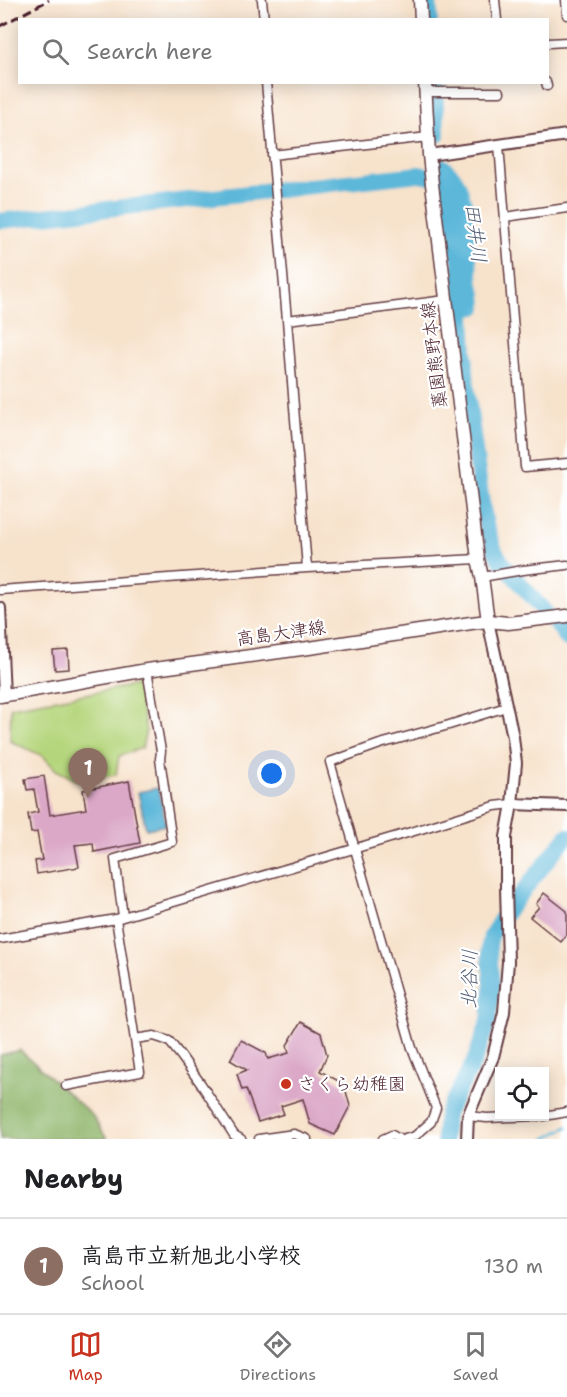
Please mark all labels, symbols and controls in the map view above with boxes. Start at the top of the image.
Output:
search box [18,18,549,84]
icon: search [39,35,72,68]
text: Search here [87,37,213,66]
water label: 田井川 [459,202,493,264]
street label: 藁園熊野本線 [416,300,452,410]
street label: 高島大津線 [235,615,327,651]
pin: 1 [68,748,107,798]
your location [257,759,286,788]
water label: 北谷川 [455,949,483,1009]
map controls [495,1067,549,1121]
button: locate [495,1067,549,1121]
place label: さくら幼稚園 [298,1072,406,1096]
marker: さくら幼稚園 [279,1077,293,1091]
text: Nearby [24,1161,123,1196]
text: 高島市立新旭北小学校 [81,1241,301,1270]
text: 1 [39,1253,48,1279]
text: 130 m [484,1253,543,1279]
text: School [81,1270,144,1296]
tab: Map [69,1328,103,1385]
tab: Directions [240,1328,316,1385]
tab: Saved [453,1328,499,1385]

